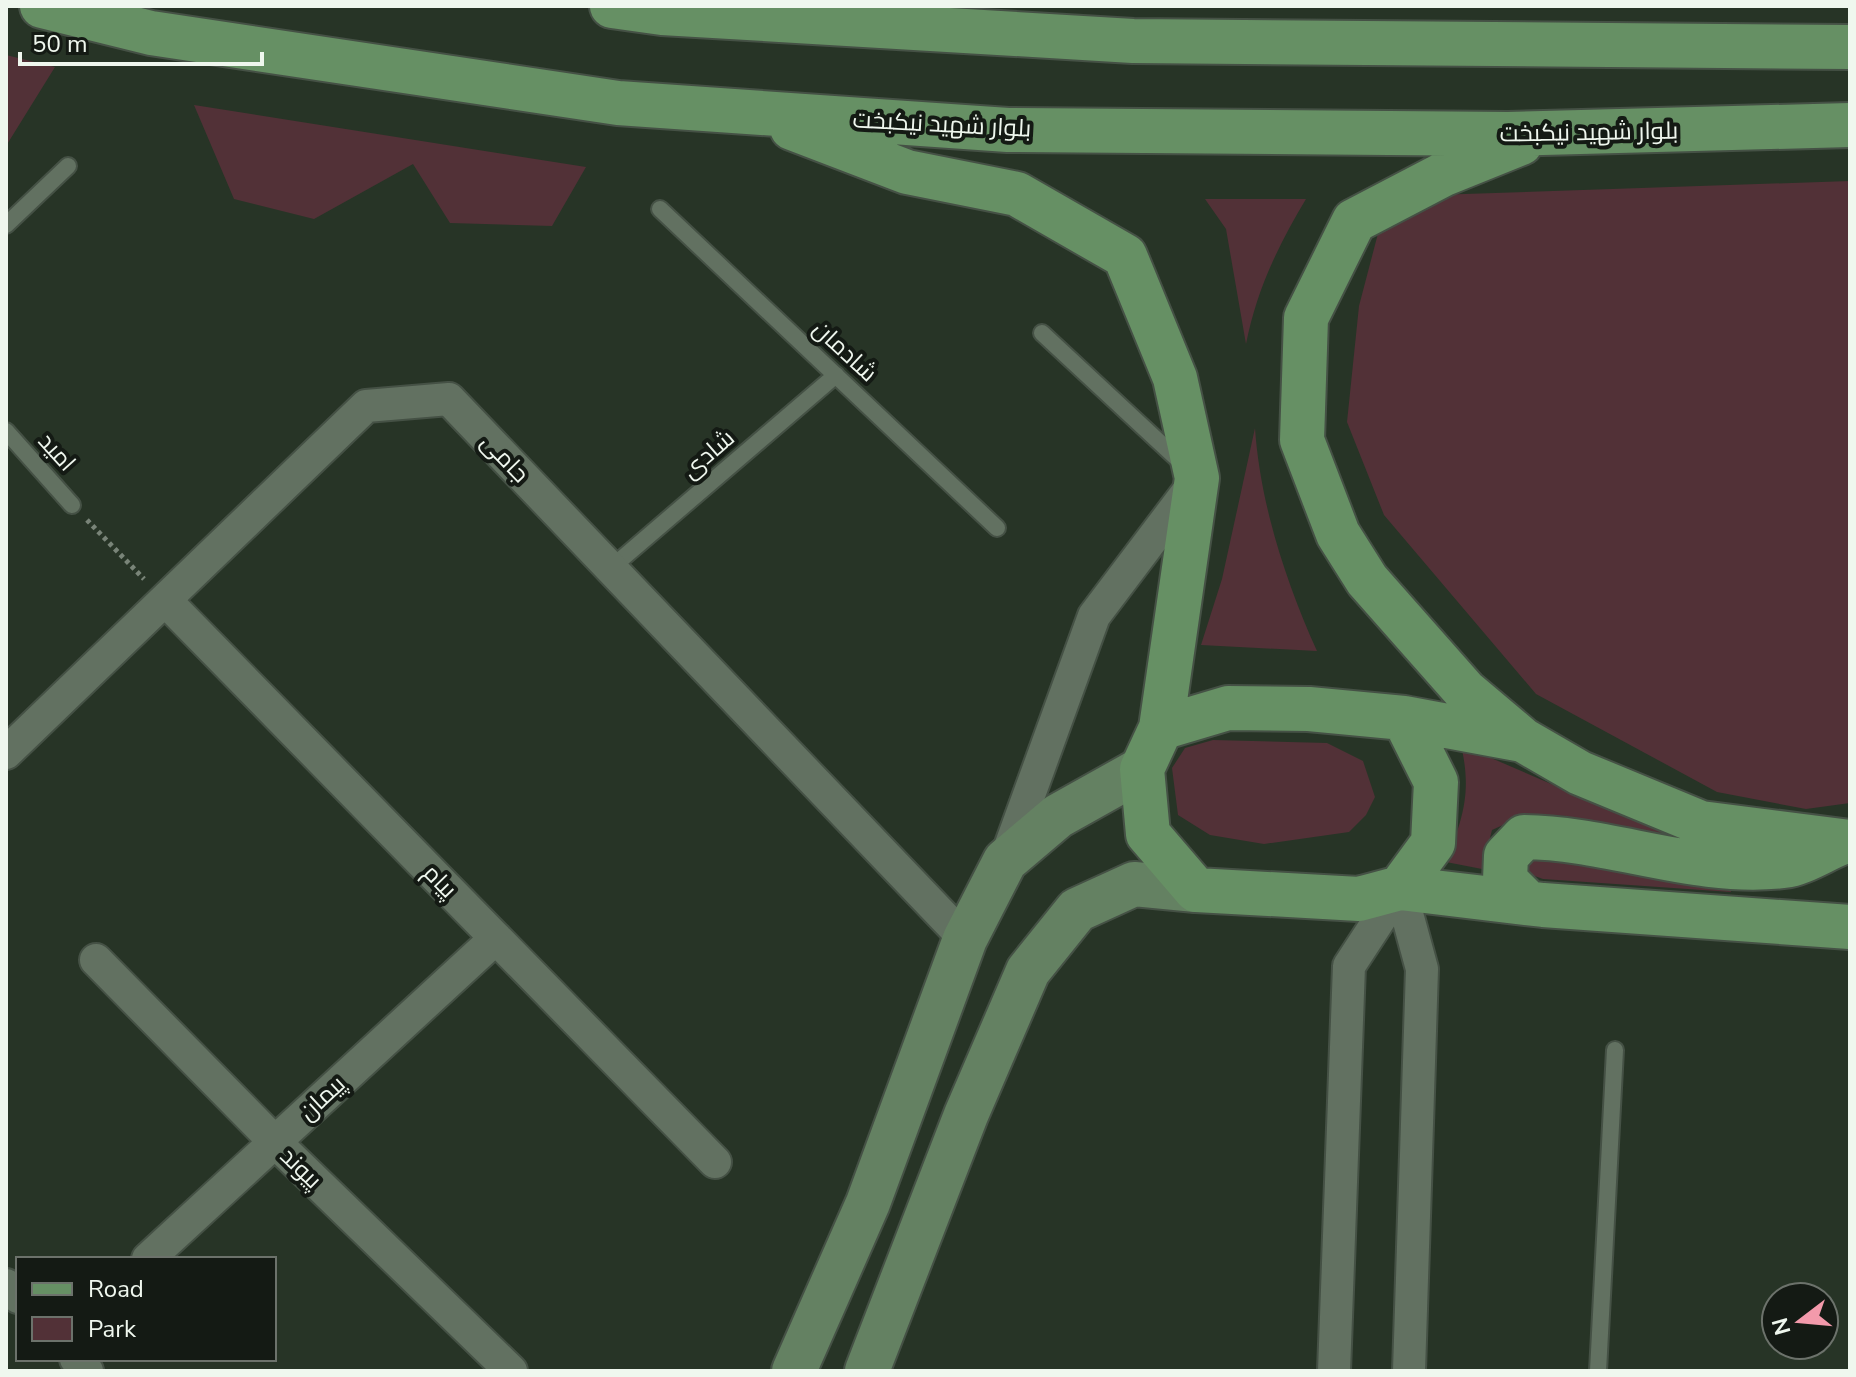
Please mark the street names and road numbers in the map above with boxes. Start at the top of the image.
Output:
street label: بلوار شهید نیکبخت [852,103,1032,145]
street label: بلوار شهید نیکبخت [1499,114,1679,150]
street label: شادمان [806,313,884,389]
street label: شادی [675,422,741,486]
street label: امید [31,426,83,478]
street label: جامی [474,426,536,490]
street label: پیام [416,857,464,905]
street label: پیمان [292,1068,353,1128]
street label: پیوند [273,1140,329,1196]

